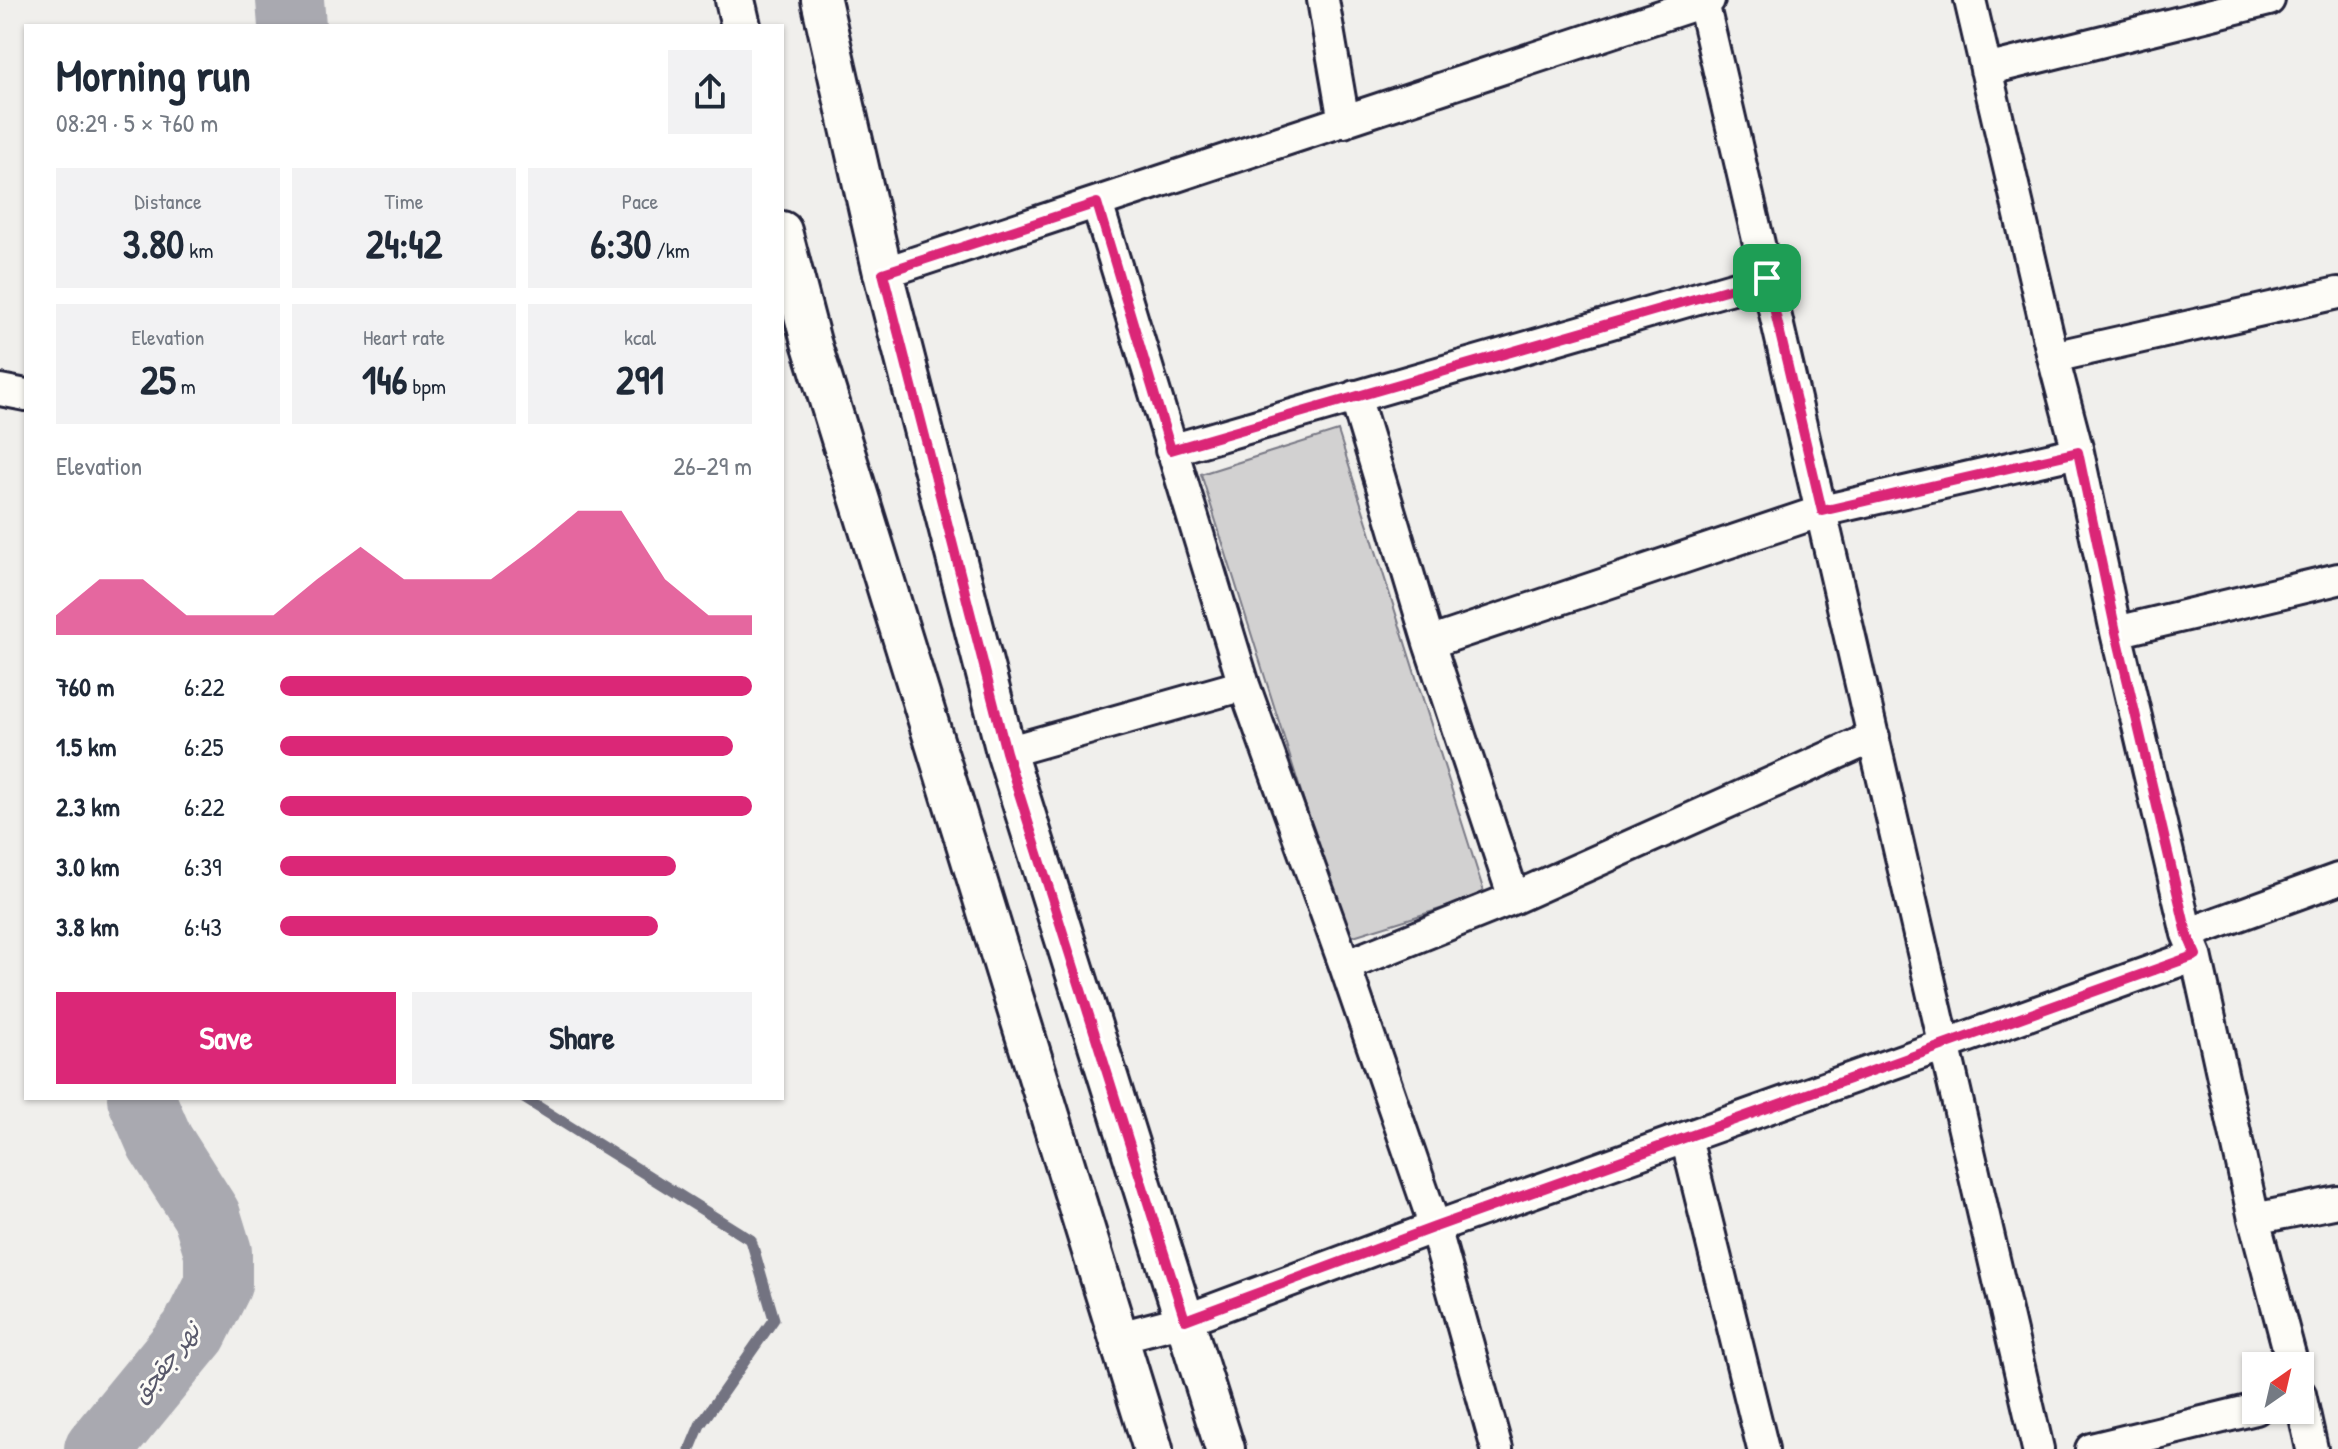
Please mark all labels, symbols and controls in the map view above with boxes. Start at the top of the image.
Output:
text: Morning run [56,45,251,105]
button: share [668,50,752,134]
text: 08:29 · 5 × 760 m [56,105,218,140]
text: Distance [134,186,202,216]
text: Time [385,186,423,216]
text: Pace [622,186,658,216]
text: 3.80 [123,216,184,270]
text: 24:42 [366,216,442,270]
text: 6:30 [590,216,651,270]
text: km [184,235,213,265]
text: /km [651,235,690,265]
pin [1733,244,1801,312]
icon: arrive [1745,256,1789,300]
text: Elevation [131,322,205,352]
text: Heart rate [363,322,445,352]
text: kcal [624,322,656,352]
text: 25 [140,352,176,406]
text: 146 [362,352,407,406]
text: 291 [616,352,664,406]
text: m [176,371,196,401]
text: bpm [407,371,446,401]
text: Elevation [56,448,142,483]
text: 26–29 m [673,448,752,483]
text: 760 m [56,669,115,704]
text: 6:22 [184,669,225,704]
text: 1.5 km [56,729,116,764]
text: 6:25 [184,729,224,764]
text: 2.3 km [56,789,120,824]
text: 6:22 [184,789,225,824]
text: 3.0 km [56,849,119,884]
text: 6:39 [184,849,222,884]
text: 3.8 km [56,909,119,944]
text: 6:43 [184,909,222,944]
button: Save [56,992,396,1084]
button: Share [412,992,752,1084]
water label: نهر جقجق [124,1313,209,1409]
north arrow [2242,1352,2314,1424]
map controls [2242,1352,2314,1424]

